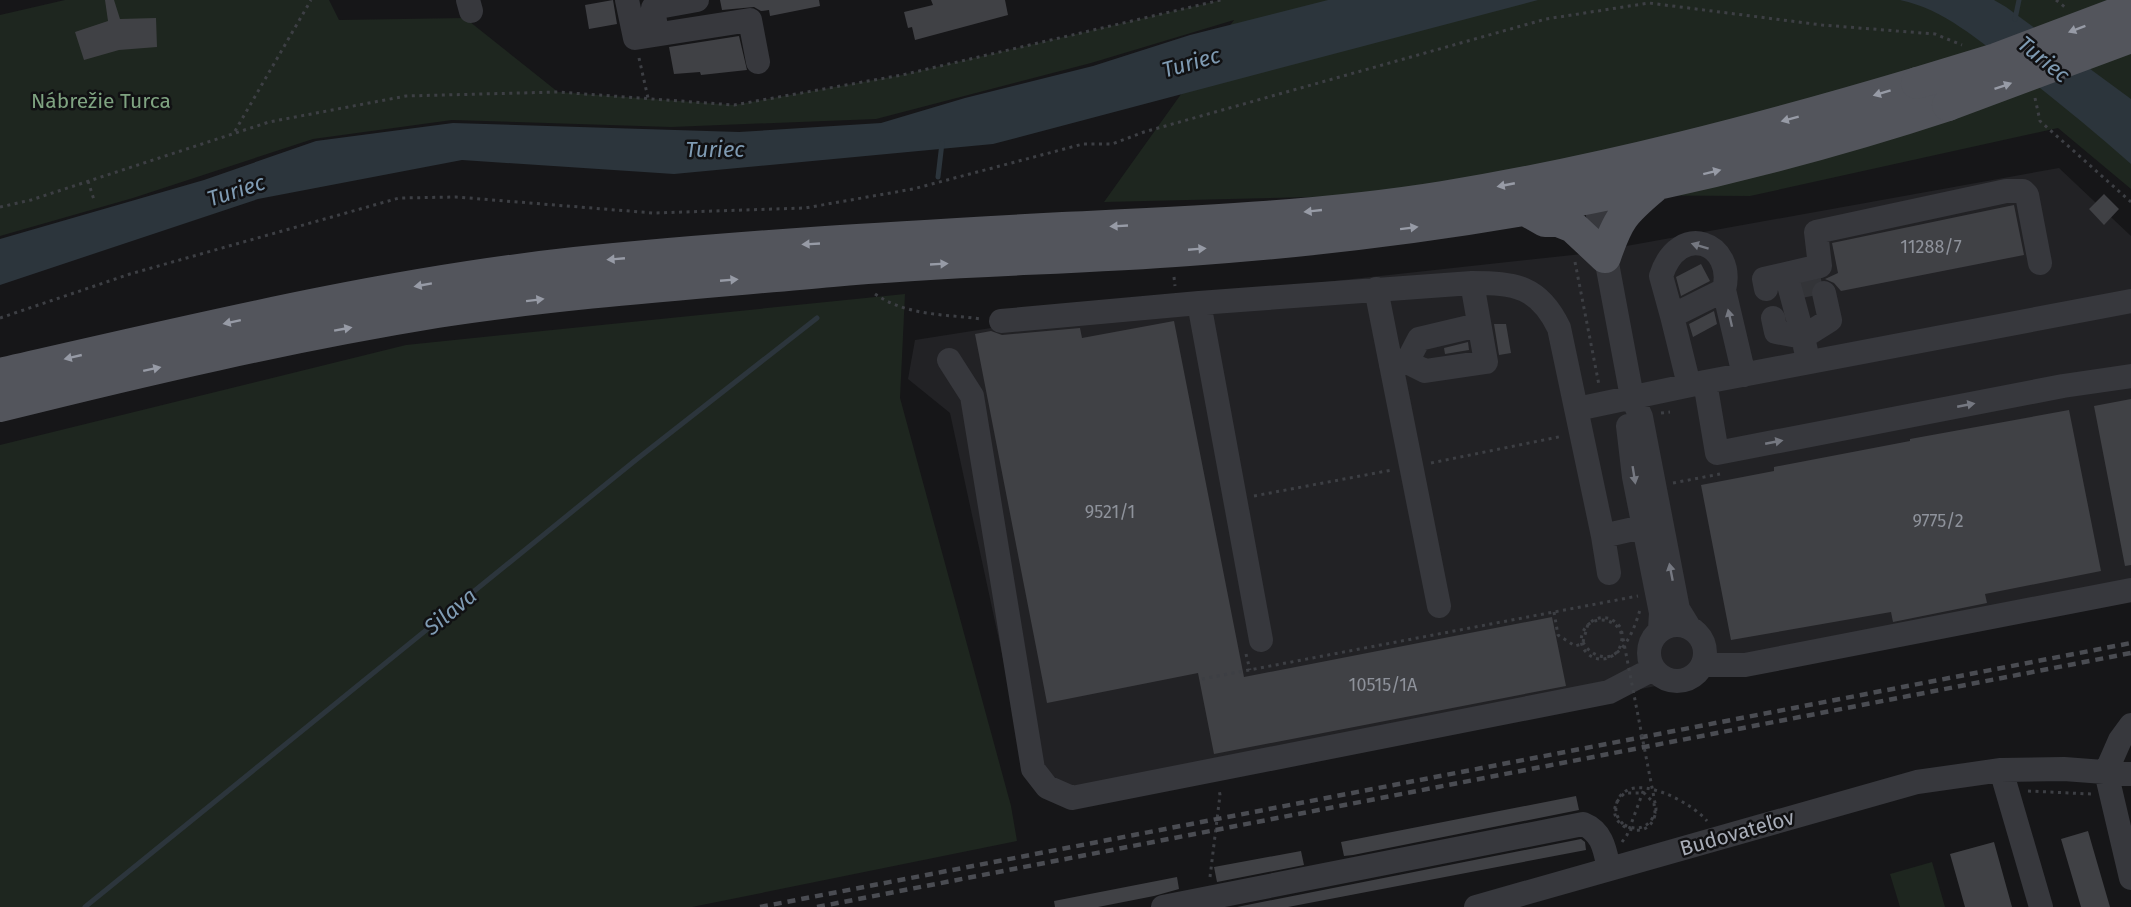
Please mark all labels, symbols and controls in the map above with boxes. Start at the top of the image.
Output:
one-way arrow [2067,24,2085,34]
water label: Turiec [2012,30,2076,89]
water label: Turiec [1159,41,1224,84]
one-way arrow [1994,81,2012,90]
park label: Nábrežie Turca [31,88,171,114]
one-way arrow [1873,89,1891,98]
one-way arrow [1781,115,1799,124]
water label: Turiec [685,136,745,163]
one-way arrow [1703,166,1721,176]
water label: Turiec [204,168,269,212]
one-way arrow [1496,181,1515,190]
one-way arrow [1303,206,1322,216]
one-way arrow [1109,221,1128,230]
one-way arrow [1399,223,1418,233]
house number: 11288/7 [1900,236,1962,258]
one-way arrow [801,239,820,248]
one-way arrow [1691,241,1709,250]
one-way arrow [1187,245,1206,254]
one-way arrow [607,254,626,264]
one-way arrow [930,260,949,269]
one-way arrow [720,275,739,285]
one-way arrow [413,281,432,290]
one-way arrow [526,295,545,305]
one-way arrow [1725,308,1735,327]
one-way arrow [222,318,241,327]
one-way arrow [333,324,352,333]
one-way arrow [64,353,83,362]
one-way arrow [143,364,161,374]
one-way arrow [1957,400,1976,409]
one-way arrow [1765,437,1784,446]
one-way arrow [1630,466,1639,485]
house number: 9521/1 [1085,501,1135,523]
house number: 9775/2 [1912,510,1964,532]
one-way arrow [1666,563,1675,582]
water label: Silava [418,582,482,641]
house number: 10515/1A [1349,674,1418,696]
street label: Budovateľov [1677,804,1798,862]

